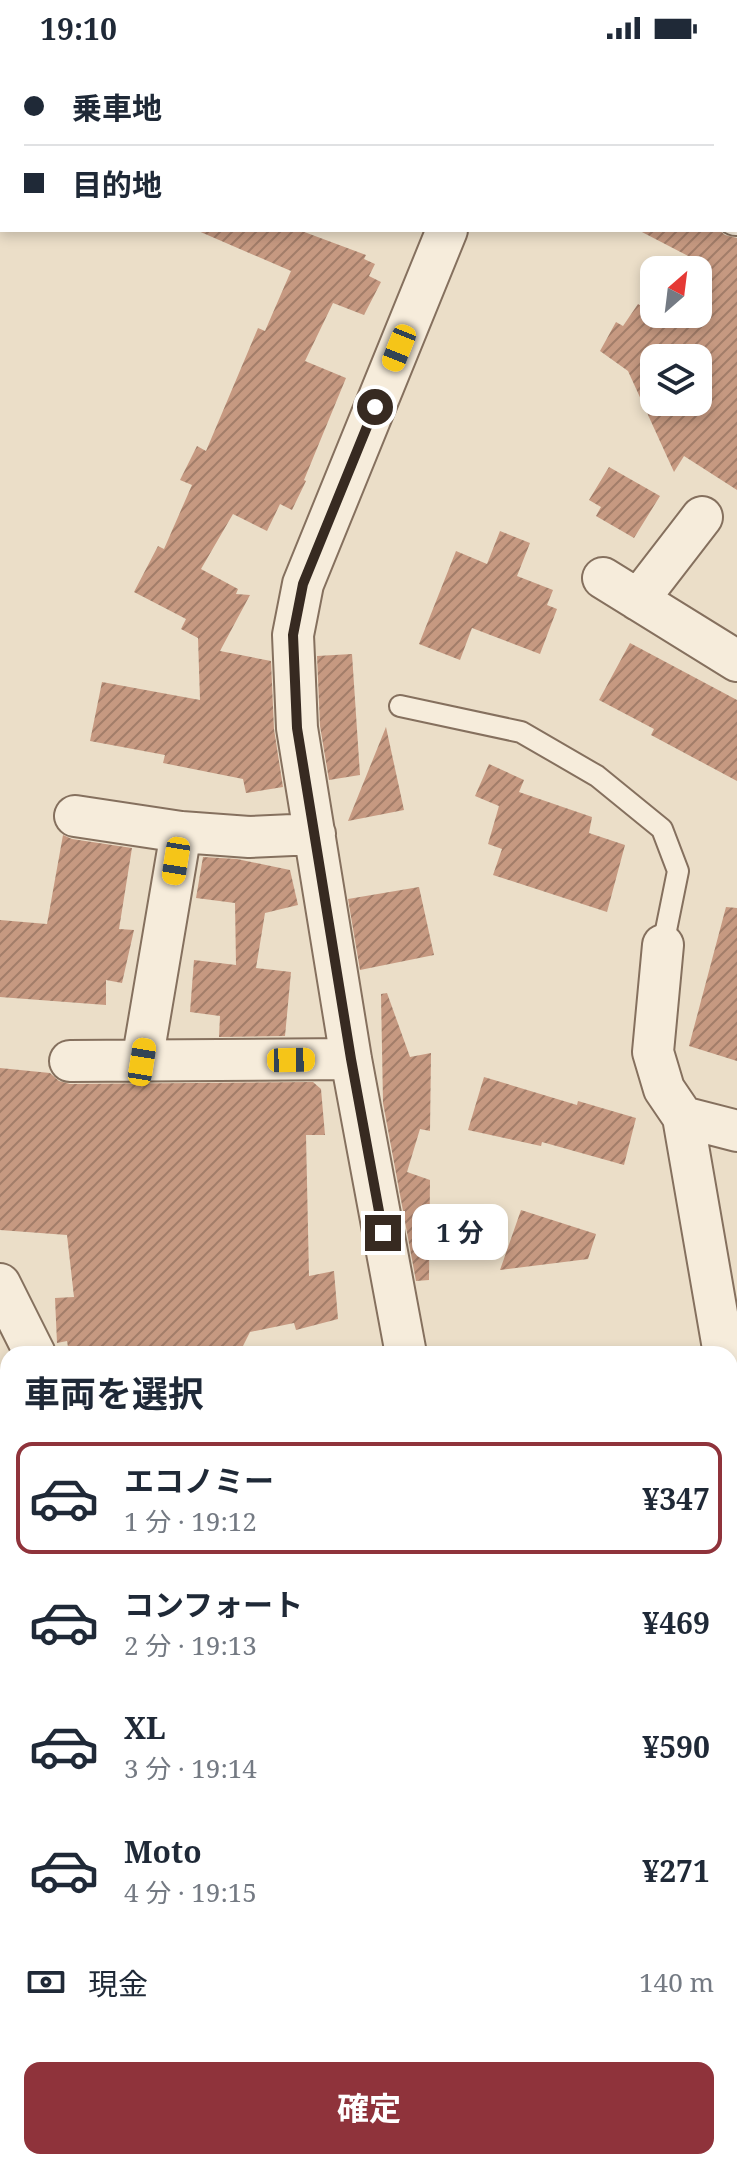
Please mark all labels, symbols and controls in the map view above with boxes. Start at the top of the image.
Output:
text: 19:10 [40,8,117,49]
text: 乗車地 [72,87,162,128]
text: 目的地 [72,164,162,205]
north arrow [640,256,712,328]
map controls [640,256,712,416]
car [379,321,419,375]
button: layers [640,344,712,416]
route start [357,389,393,425]
car [160,835,192,887]
car [126,1036,158,1088]
car [267,1048,315,1072]
callout: 1 分 [411,1205,507,1261]
text: 1 分 [436,1214,484,1250]
route end [365,1215,401,1251]
text: 車両を選択 [24,1369,204,1418]
text: エコノミー [124,1460,274,1501]
icon: car [28,1462,100,1534]
text: ¥347 [642,1478,710,1519]
text: 1 分 · 19:12 [124,1503,257,1539]
text: コンフォート [124,1584,303,1625]
icon: car [28,1586,100,1658]
text: ¥469 [642,1602,710,1643]
text: 2 分 · 19:13 [124,1627,257,1663]
text: XL [124,1707,166,1748]
icon: car [28,1710,100,1782]
text: ¥590 [642,1726,710,1767]
text: 3 分 · 19:14 [124,1750,257,1786]
text: Moto [124,1831,202,1872]
icon: car [28,1834,100,1906]
text: ¥271 [642,1850,710,1891]
text: 4 分 · 19:15 [124,1874,257,1910]
icon: cash [24,1960,68,2004]
text: 現金 [88,1963,148,2004]
text: 140 m [639,1964,714,2000]
button: 確定 [24,2062,714,2154]

